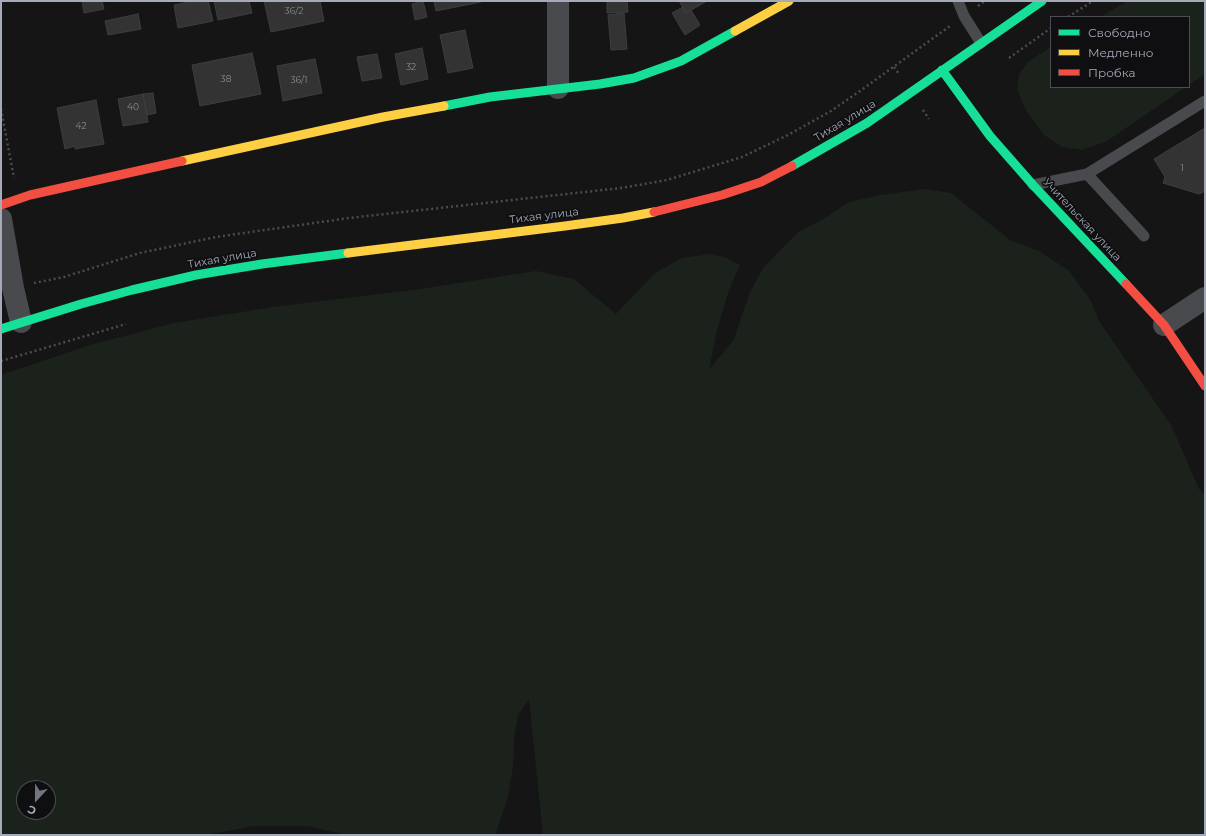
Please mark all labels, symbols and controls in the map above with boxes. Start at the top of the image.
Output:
house number: 36/2 [285,6,303,16]
legend [1050,16,1190,88]
text: Свободно [1088,25,1151,40]
text: Медленно [1088,45,1153,60]
house number: 32 [406,62,416,72]
text: Пробка [1088,65,1136,80]
house number: 38 [221,74,231,84]
house number: 36/1 [290,75,308,85]
street label: Тихая улица [812,97,878,145]
house number: 40 [127,102,139,112]
house number: 42 [75,121,87,131]
house number: 1 [1180,163,1184,173]
street label: Учительская улица [1040,176,1124,264]
street label: Тихая улица [509,205,579,227]
street label: Тихая улица [186,246,258,272]
north arrow [16,780,56,820]
text: С [26,802,38,818]

